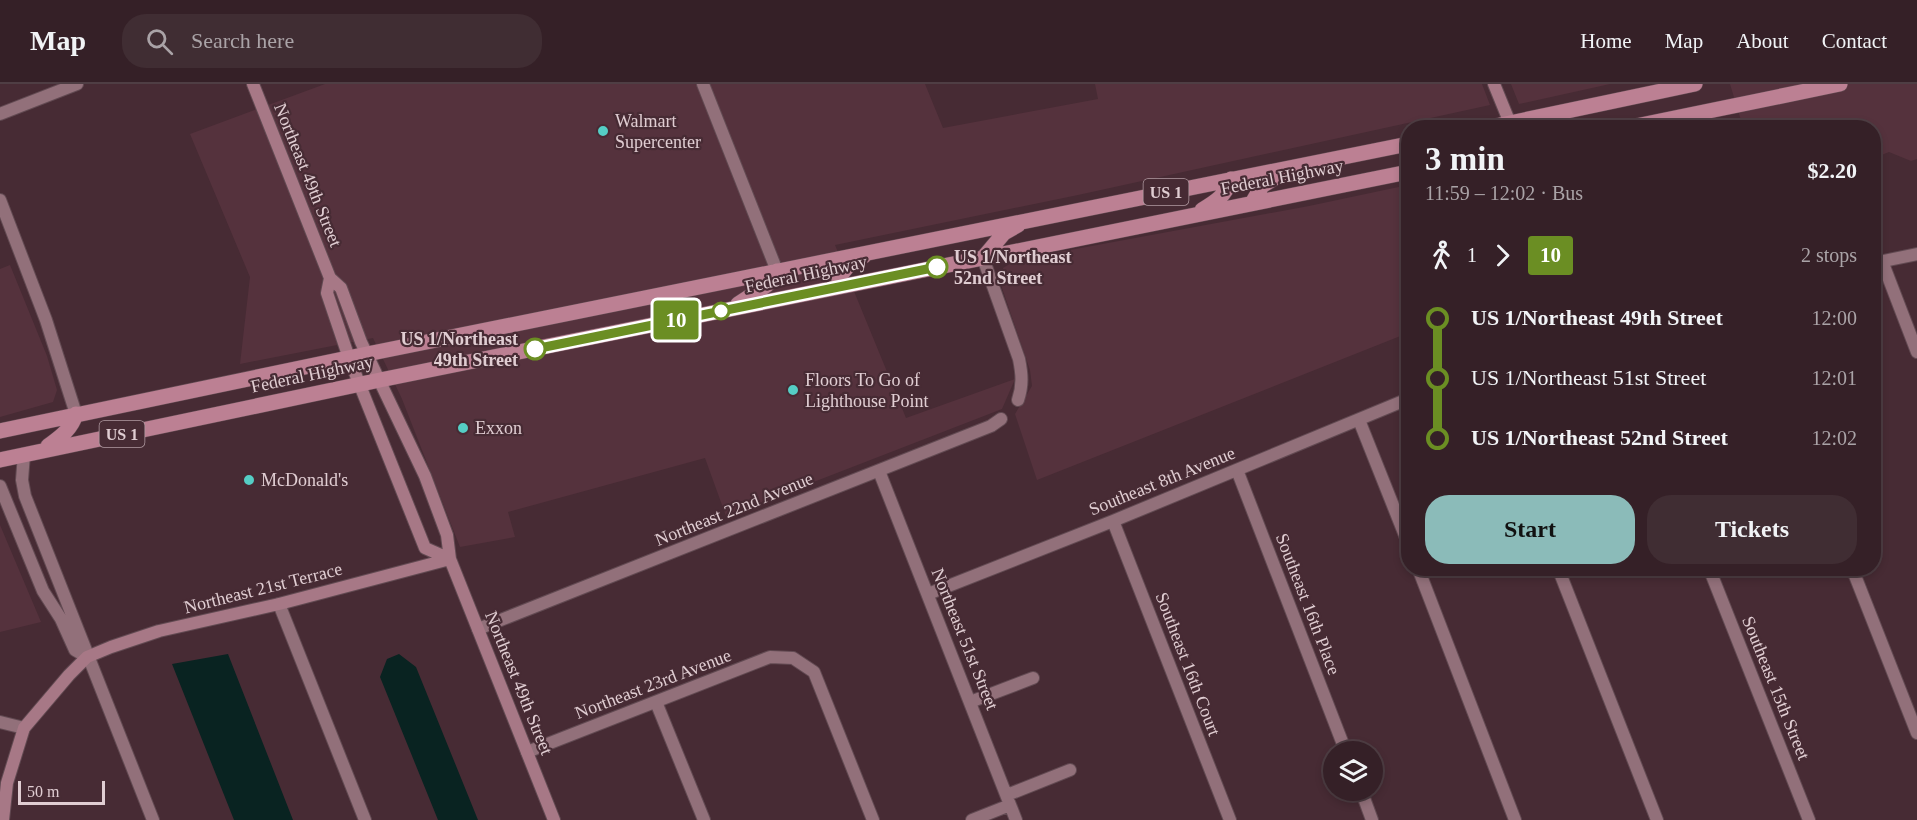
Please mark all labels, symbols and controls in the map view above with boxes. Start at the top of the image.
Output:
search box [122,14,542,68]
text: Map [30,25,86,56]
icon: search [143,25,176,58]
text: Search here [191,28,294,53]
text: Home [1580,29,1632,53]
text: Map [1665,29,1703,53]
text: About [1736,29,1789,53]
text: Contact [1822,29,1887,53]
street label: Northeast 49th Street [270,100,346,250]
place label: Walmart Supercenter [615,111,701,152]
marker: Walmart Supercenter [596,124,610,138]
text: 3 min [1425,141,1505,177]
street label: Federal Highway [1219,155,1345,199]
text: $2.20 [1808,158,1857,183]
road number: US 1 [1144,179,1188,205]
text: 11:59 – 12:02 · Bus [1425,182,1583,204]
icon: walk [1425,239,1458,272]
icon: forward [1486,239,1519,272]
text: 10 [1540,243,1561,267]
text: 1 [1467,244,1477,266]
text: 2 stops [1801,244,1857,266]
place label: US 1/Northeast 52nd Street [954,247,1072,288]
street label: Federal Highway [743,251,869,297]
marker: US 1/Northeast 52nd Street [926,256,948,278]
line badge: 10 [649,300,703,340]
unlabelled marker [712,302,730,320]
text: US 1/Northeast 49th Street [1471,305,1723,330]
text: 12:00 [1811,307,1857,329]
text: 10 [666,308,687,332]
place label: US 1/Northeast 49th Street [401,329,518,370]
marker: US 1/Northeast 49th Street [524,338,546,360]
street label: Federal Highway [249,351,375,397]
text: US 1/Northeast 51st Street [1471,365,1706,390]
text: 12:01 [1811,367,1857,389]
place label: Floors To Go of Lighthouse Point [805,370,929,411]
marker: Floors To Go of Lighthouse Point [786,383,800,397]
place label: Exxon [475,418,522,438]
road number: US 1 [100,421,144,447]
marker: Exxon [456,421,470,435]
text: US 1/Northeast 52nd Street [1471,425,1728,450]
text: 12:02 [1811,427,1857,449]
street label: Southeast 8th Avenue [1086,443,1238,519]
street label: Northeast 22nd Avenue [652,468,816,550]
place label: McDonald's [261,470,348,490]
marker: McDonald's [242,473,256,487]
button: Start [1425,495,1635,564]
button: Tickets [1647,495,1857,564]
street label: Southeast 16th Place [1272,530,1344,678]
street label: Northeast 21st Terrace [182,559,344,617]
street label: Northeast 51st Street [927,565,1003,713]
street label: Southeast 16th Court [1151,589,1225,739]
street label: Northeast 49th Street [481,608,557,758]
street label: Southeast 15th Street [1738,613,1814,763]
street label: Northeast 23rd Avenue [572,645,734,723]
map controls [1323,741,1383,801]
button: layers [1323,741,1383,801]
scale bar [18,778,105,806]
text: 50 m [27,783,59,800]

